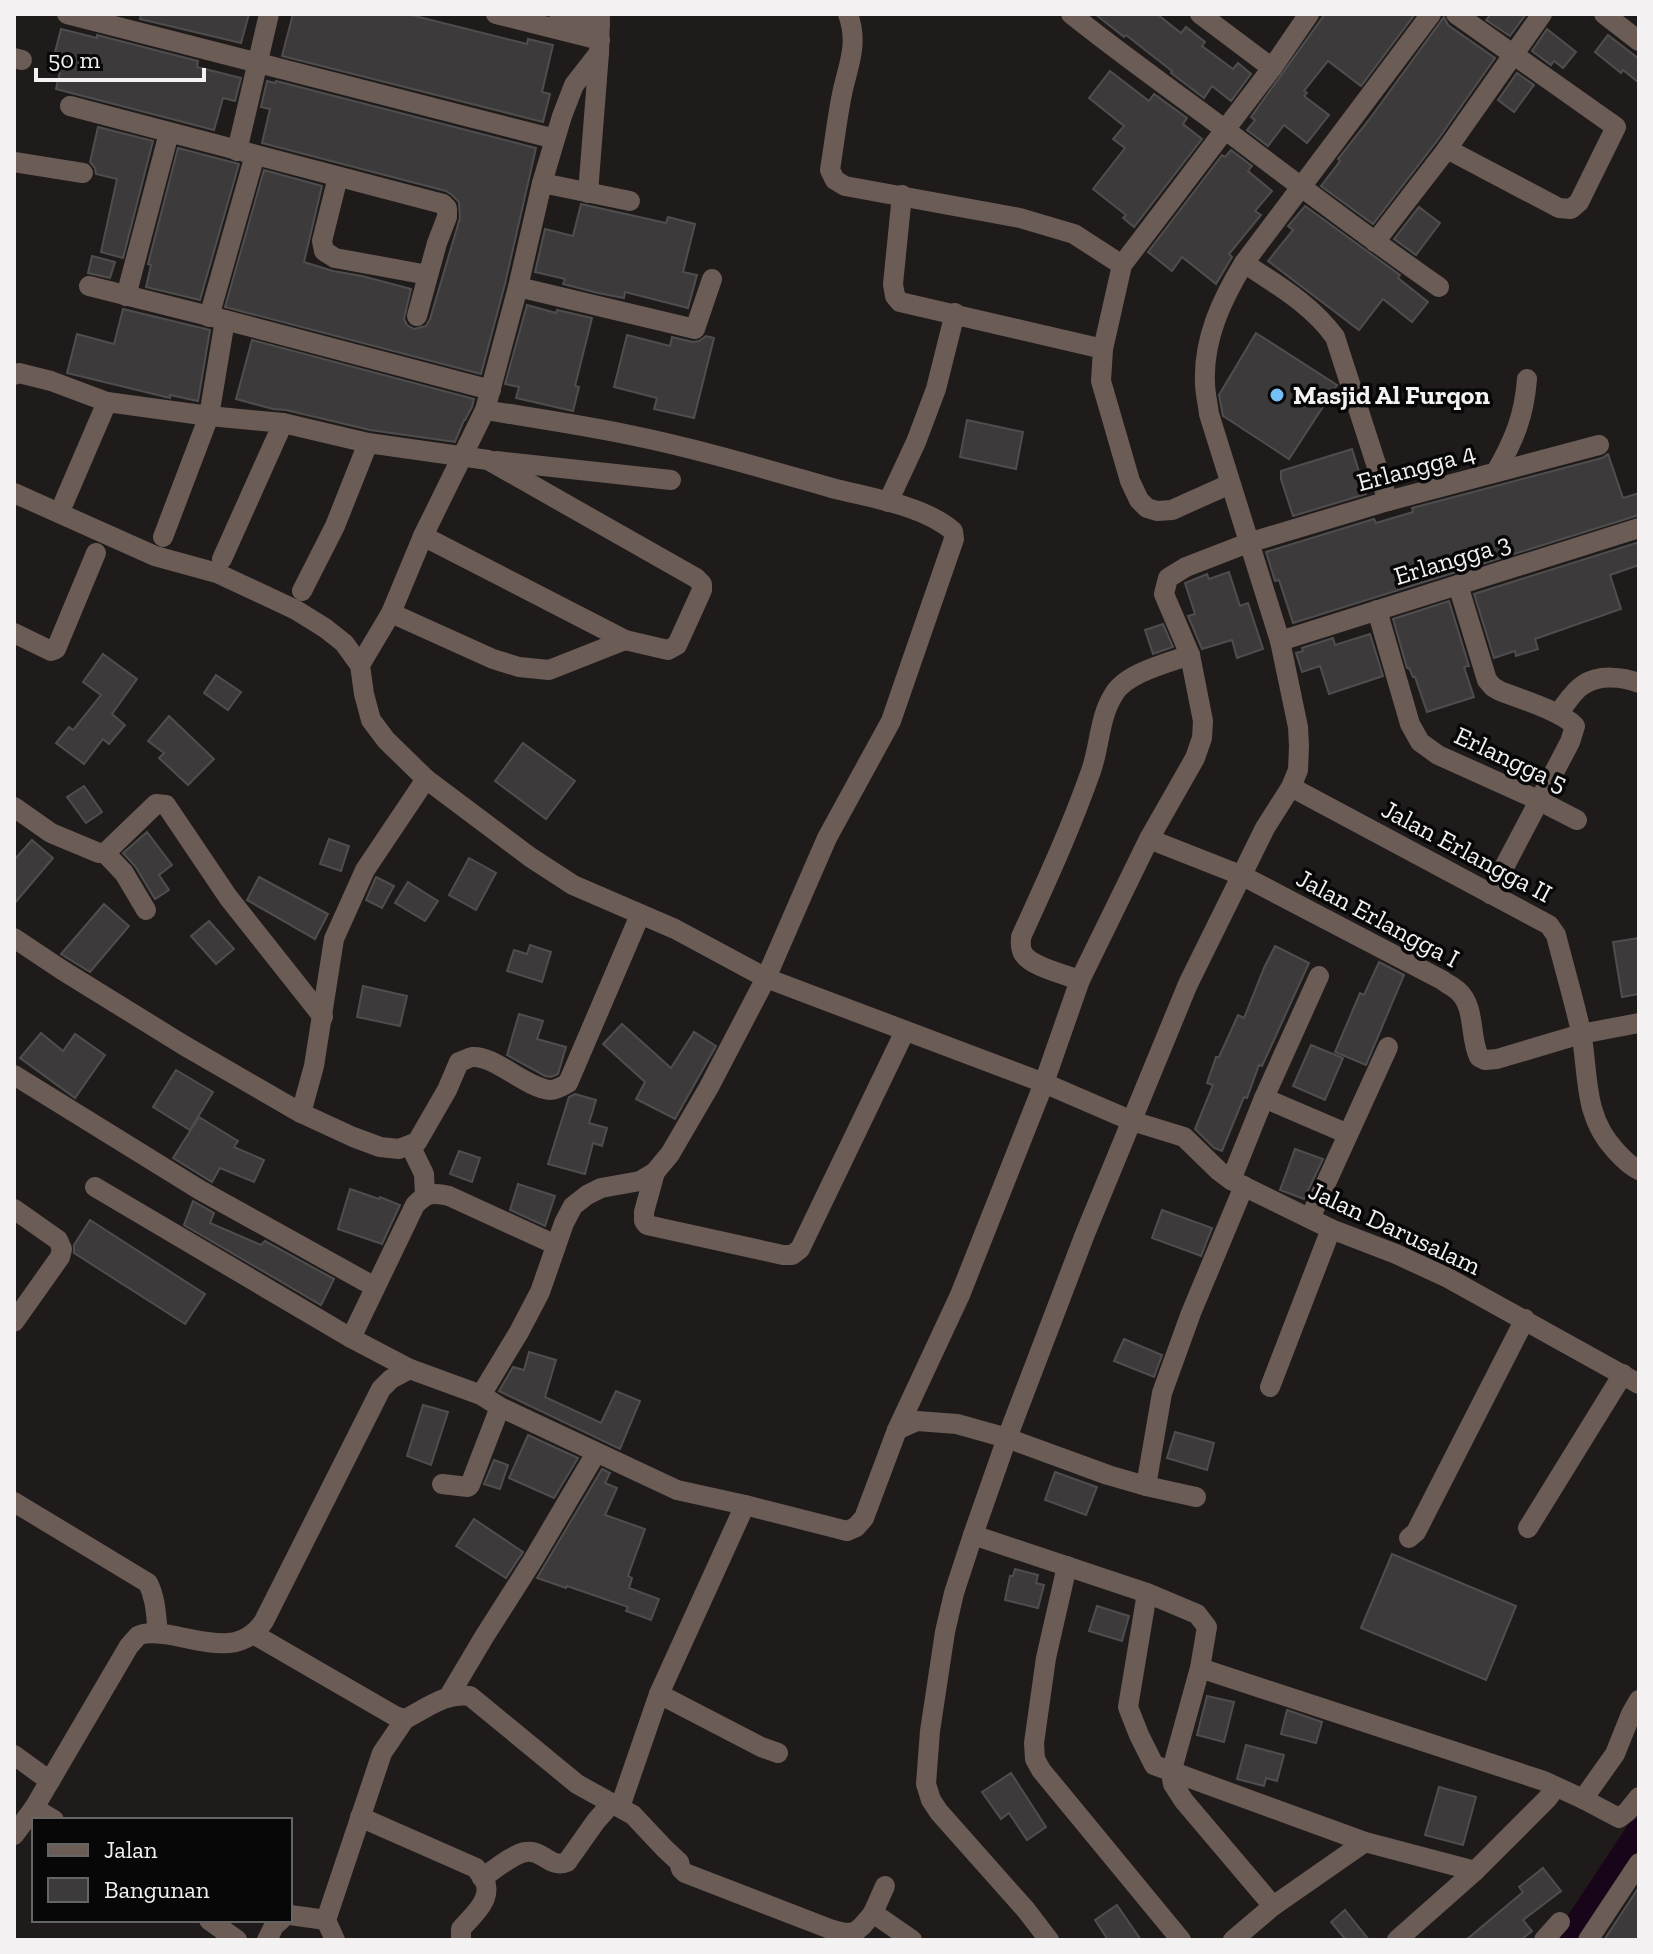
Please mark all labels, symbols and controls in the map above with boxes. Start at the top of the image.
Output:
scale bar [36,32,204,82]
text: 50 m [48,45,101,74]
place label: Masjid Al Furqon [1293,379,1490,411]
marker: Masjid Al Furqon [1268,386,1286,404]
street label: Erlangga 4 [1353,436,1479,498]
street label: Erlangga 3 [1390,526,1514,592]
street label: Erlangga 5 [1450,719,1572,799]
street label: Jalan Erlangga II [1376,793,1558,909]
street label: Jalan Erlangga I [1291,862,1465,974]
street label: Jalan Darusalam [1304,1174,1487,1282]
legend [32,1818,292,1922]
text: Jalan [104,1835,158,1864]
text: Bangunan [104,1875,210,1904]

